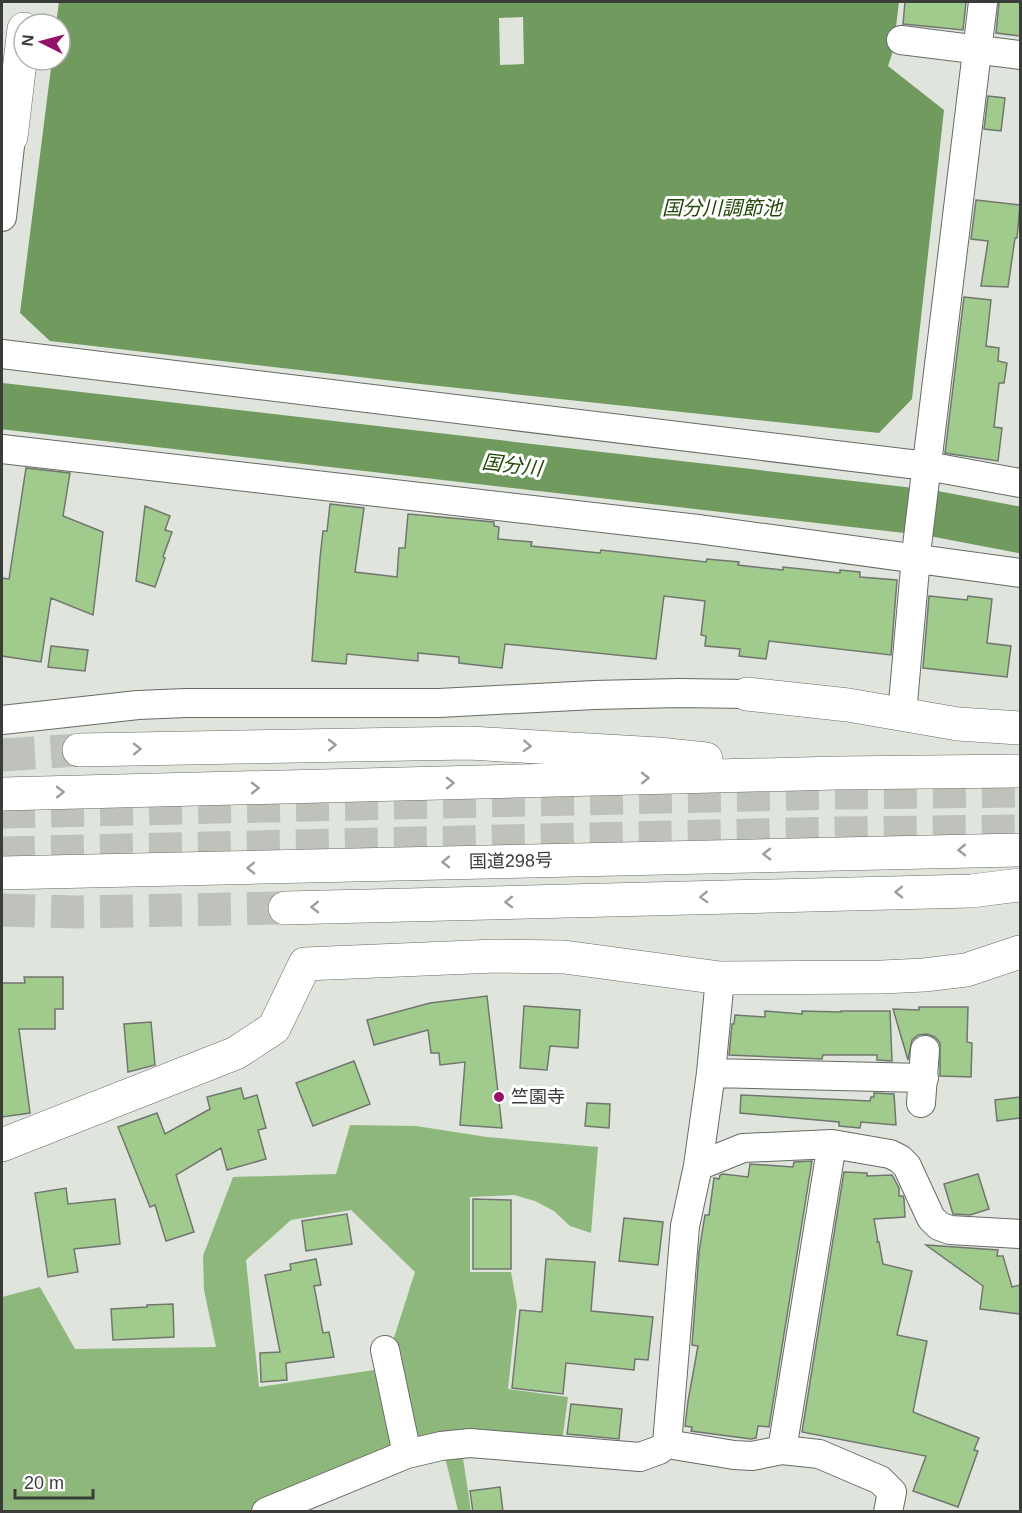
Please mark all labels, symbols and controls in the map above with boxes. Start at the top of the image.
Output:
north arrow [12,12,72,72]
text: N [19,34,37,47]
water label: 国分川調節池 [662,197,784,219]
water label: 国分川 [481,450,545,480]
one-way arrow [328,739,337,751]
one-way arrow [523,740,532,753]
one-way arrow [133,743,142,755]
one-way arrow [640,772,649,784]
one-way arrow [445,776,454,789]
one-way arrow [250,781,259,794]
one-way arrow [55,786,64,799]
one-way arrow [958,844,967,857]
one-way arrow [763,848,772,860]
street label: 国道298号 [469,850,553,872]
one-way arrow [442,856,451,869]
one-way arrow [247,861,256,874]
one-way arrow [895,886,904,898]
one-way arrow [700,891,709,904]
one-way arrow [505,896,514,909]
one-way arrow [310,901,319,913]
place label: 竺園寺 [511,1087,565,1107]
marker: 竺園寺 [492,1090,506,1104]
scale bar [15,1462,93,1500]
text: 20 m [24,1473,64,1493]

